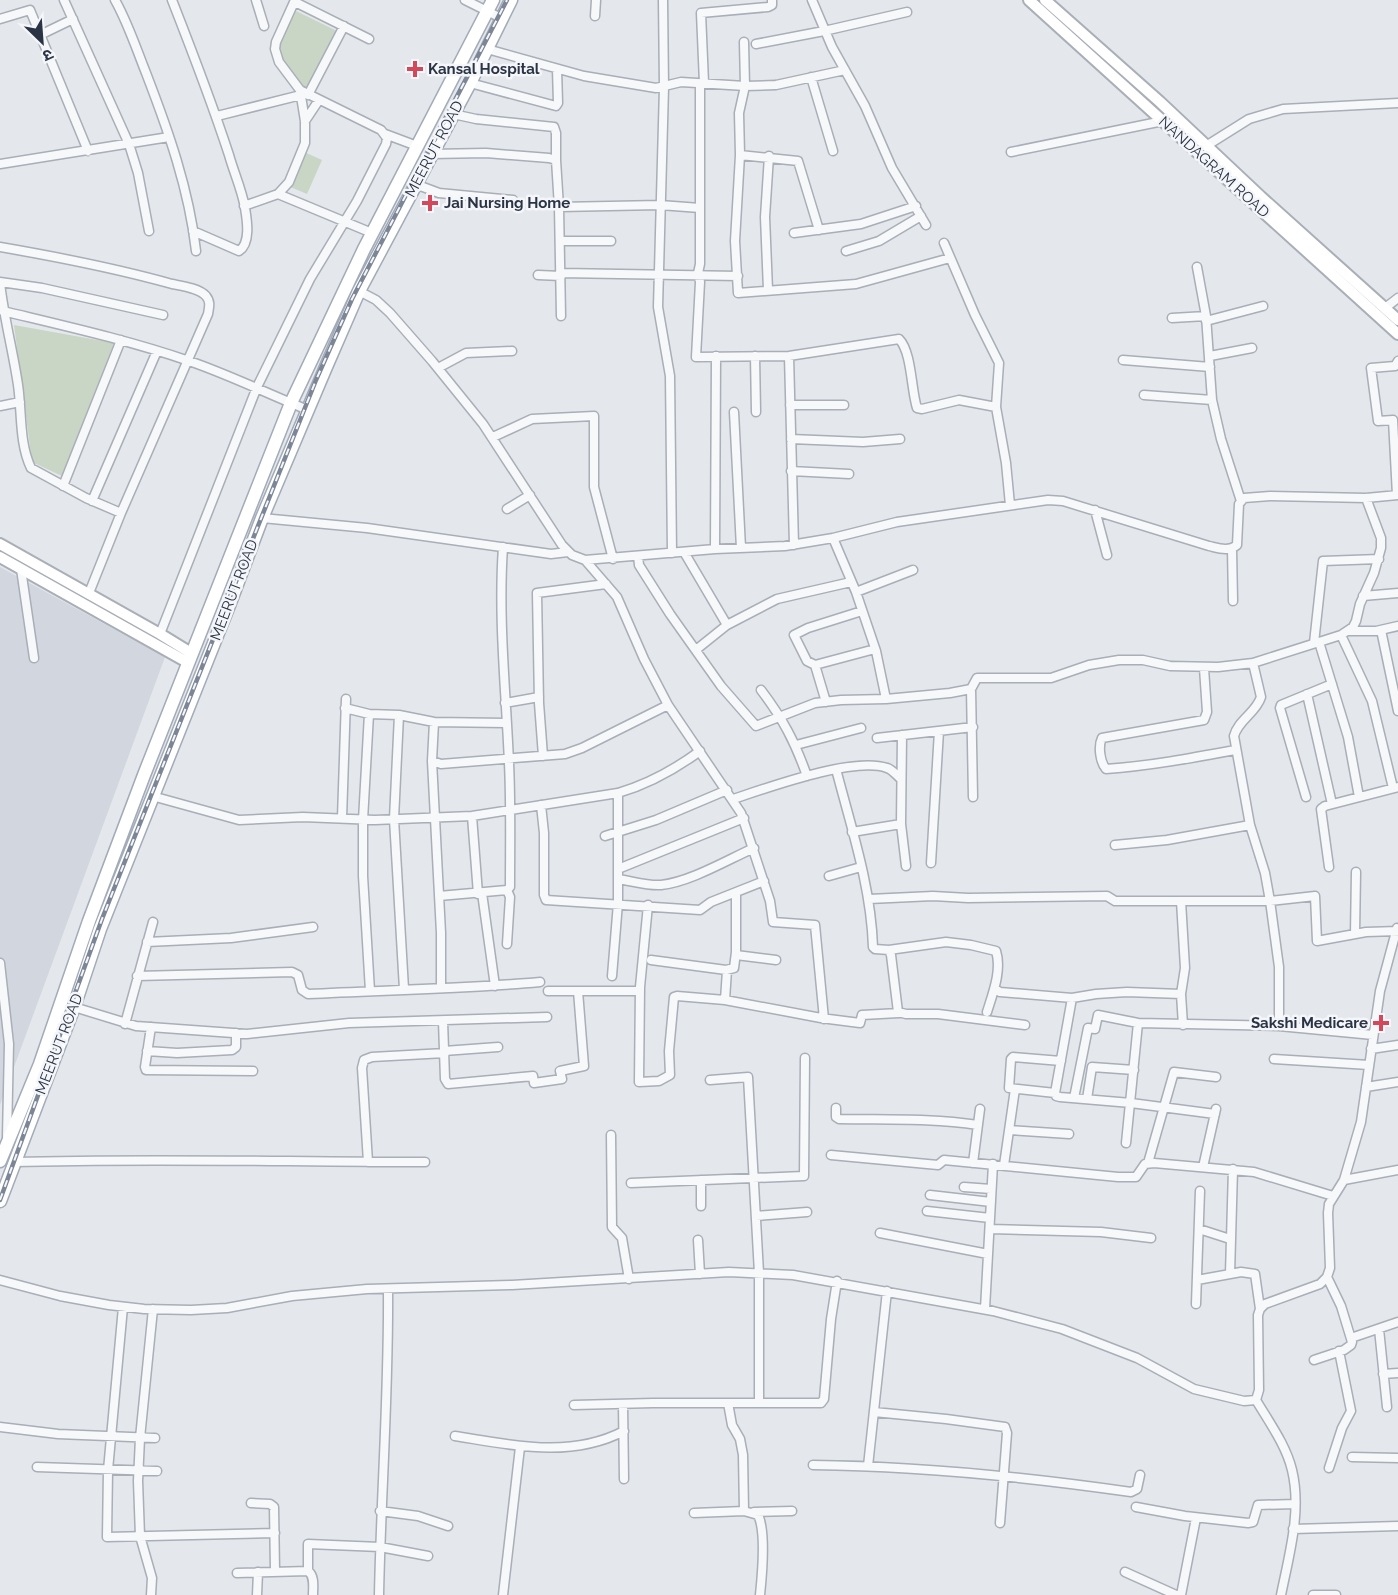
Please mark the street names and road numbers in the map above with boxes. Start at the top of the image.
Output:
street label: MEERUT ROAD [401,97,467,200]
street label: NANDAGRAM ROAD [1155,113,1273,222]
street label: MEERUT ROAD [206,537,262,643]
street label: MEERUT ROAD [31,991,87,1097]

